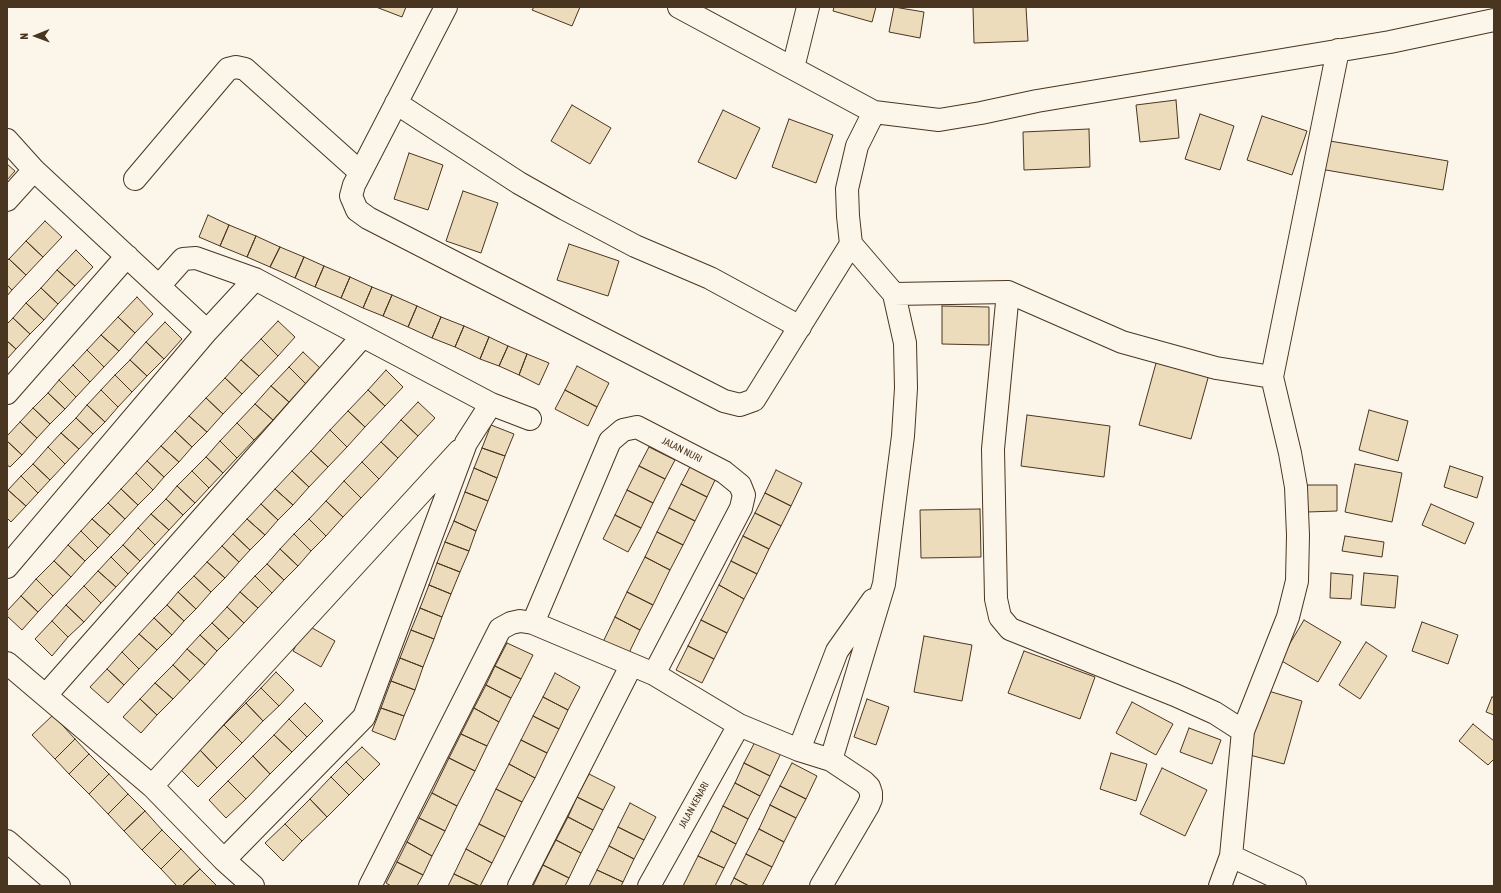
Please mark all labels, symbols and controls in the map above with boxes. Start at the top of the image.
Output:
north arrow [16,16,56,56]
text: N [18,33,30,40]
street label: JALAN NURI [660,435,704,465]
street label: JALAN KENARI [676,780,712,830]

